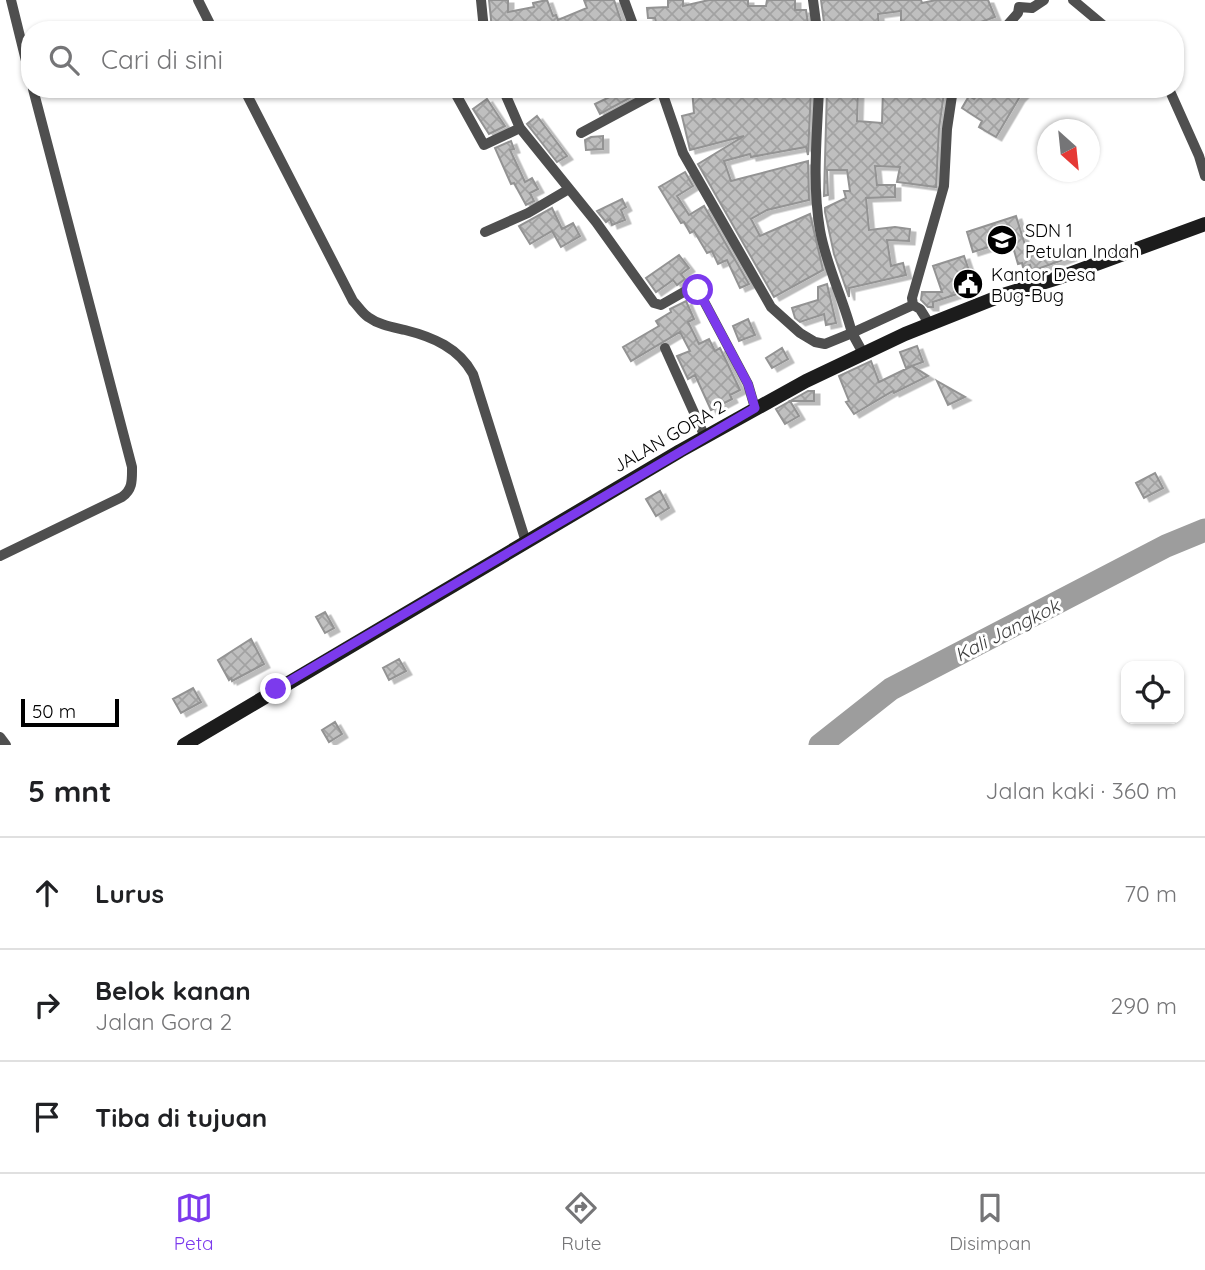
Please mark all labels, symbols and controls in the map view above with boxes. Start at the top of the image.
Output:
search box [21,21,1184,98]
icon: search [45,41,83,79]
text: Cari di sini [101,43,223,76]
north arrow [1037,119,1100,182]
place label: SDN 1 Petulan Indah [1025,219,1139,263]
school or university icon: SDN 1 Petulan Indah [985,223,1019,257]
place label: Kantor Desa Bug-Bug [991,263,1096,307]
public building icon: Kantor Desa Bug-Bug [951,267,985,301]
route start [682,274,713,305]
street label: JALAN GORA 2 [609,395,729,477]
water label: Kali Jangkok [951,592,1065,667]
map controls [1121,661,1184,724]
button: locate [1121,661,1184,724]
route end [260,673,291,704]
scale bar [21,696,119,728]
text: 50 m [32,699,76,723]
text: 5 mnt [28,772,112,810]
text: Jalan kaki · 360 m [985,776,1177,805]
icon: ahead [28,874,66,912]
text: Lurus [95,877,164,910]
text: 70 m [1124,879,1177,908]
text: Belok kanan [95,974,251,1007]
icon: right [28,986,66,1024]
text: 290 m [1110,991,1177,1020]
text: Jalan Gora 2 [95,1007,232,1036]
icon: arrive [28,1098,66,1136]
text: Tiba di tujuan [95,1101,267,1134]
tab: Peta [174,1189,214,1255]
tab: Rute [561,1189,602,1255]
tab: Disimpan [949,1189,1031,1255]

